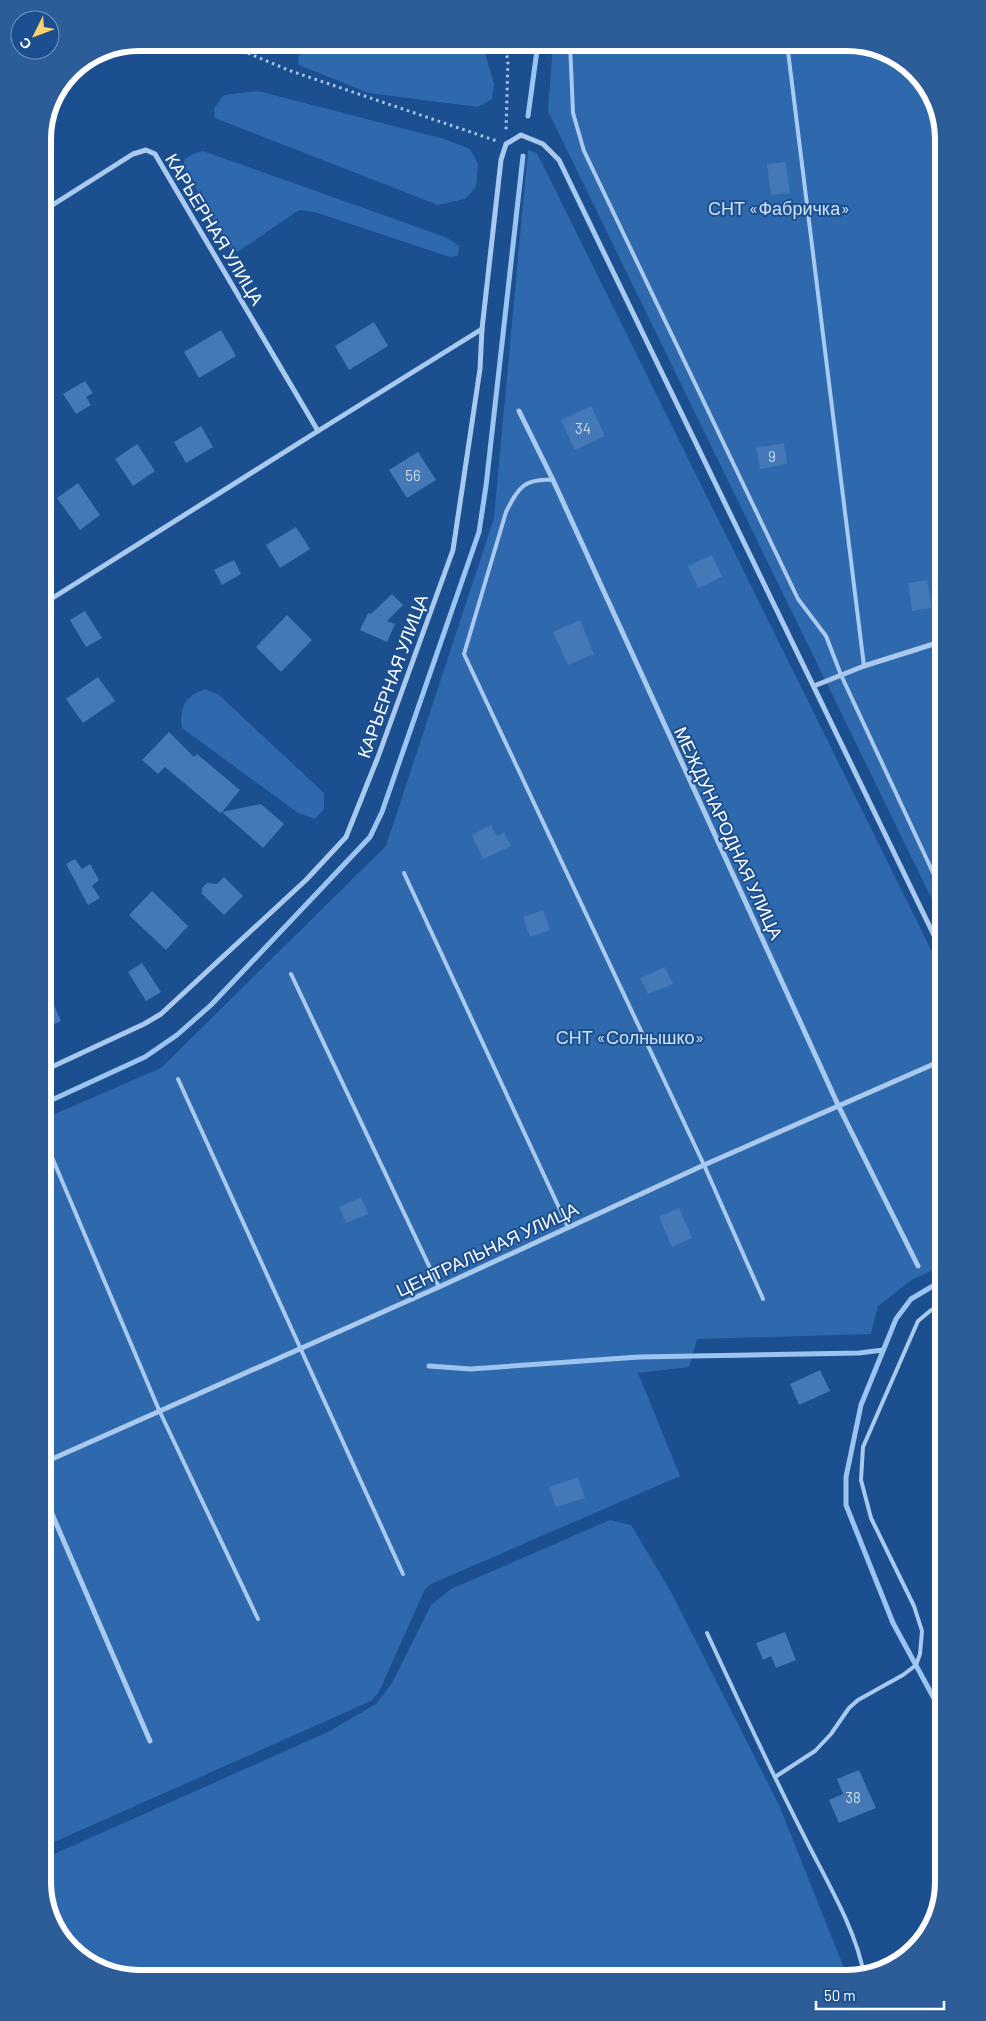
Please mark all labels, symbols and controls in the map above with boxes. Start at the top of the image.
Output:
north arrow [10,10,60,60]
text: С [15,35,35,53]
street label: КАРЬЕРНАЯ УЛИЦА [161,149,269,309]
park label: СНТ «Фабричка» [708,197,850,219]
house number: 34 [575,419,591,437]
house number: 9 [768,447,776,465]
house number: 56 [405,466,421,484]
street label: КАРЬЕРНАЯ УЛИЦА [352,591,432,761]
street label: МЕЖДУНАРОДНАЯ УЛИЦА [670,723,788,943]
park label: СНТ «Солнышко» [556,1026,704,1048]
street label: ЦЕНТРАЛЬНАЯ УЛИЦА [392,1197,582,1301]
house number: 38 [845,1788,861,1806]
scale bar [816,1978,944,2010]
text: 50 m [824,1986,856,2004]

